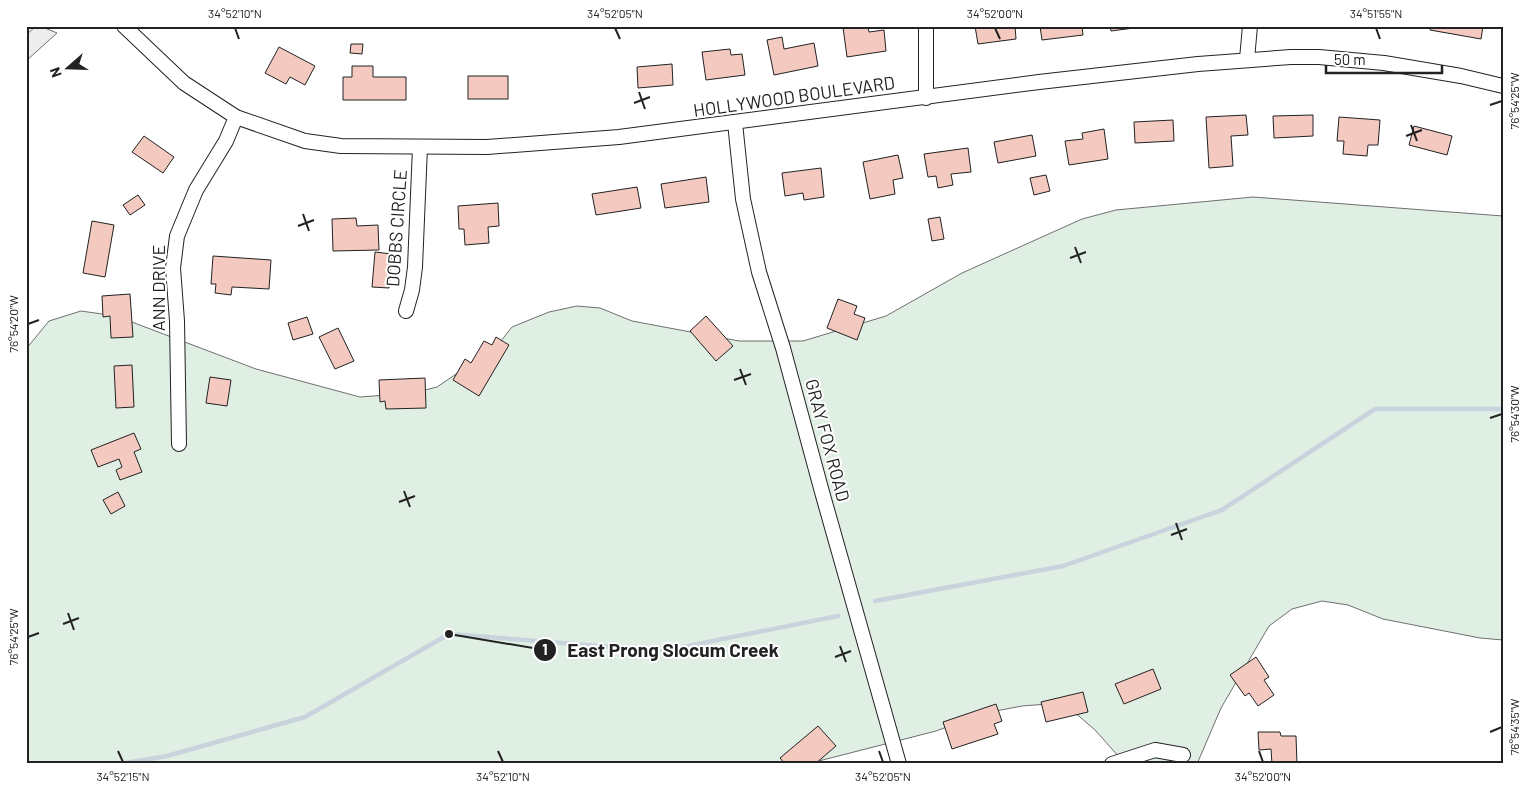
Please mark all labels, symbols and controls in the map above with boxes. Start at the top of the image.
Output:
text: 34°52'10"N [208,6,262,20]
text: 34°52'05"N [587,6,643,20]
text: 34°52'00"N [967,6,1023,20]
text: 34°51'55"N [1350,6,1402,20]
north arrow [42,42,92,92]
scale bar [1326,42,1443,74]
text: 50 m [1334,50,1366,68]
text: N [46,65,65,80]
street label: HOLLYWOOD BOULEVARD [692,71,896,121]
text: 76°54'25"W [1507,72,1521,129]
street label: DOBBS CIRCLE [381,169,411,287]
street label: ANN DRIVE [147,245,169,331]
text: 76°54'20"W [6,295,20,353]
street label: GRAY FOX ROAD [801,376,855,504]
text: 76°54'30"W [1507,385,1521,443]
text: 76°54'25"W [6,608,20,665]
callout: East Prong Slocum Creek [532,633,789,667]
text: East Prong Slocum Creek [567,638,779,661]
text: 1 [542,640,548,658]
text: 76°54'35"W [1507,698,1521,755]
text: 34°52'15"N [96,769,150,783]
text: 34°52'10"N [476,769,530,783]
text: 34°52'05"N [855,769,911,783]
text: 34°52'00"N [1235,769,1291,783]

